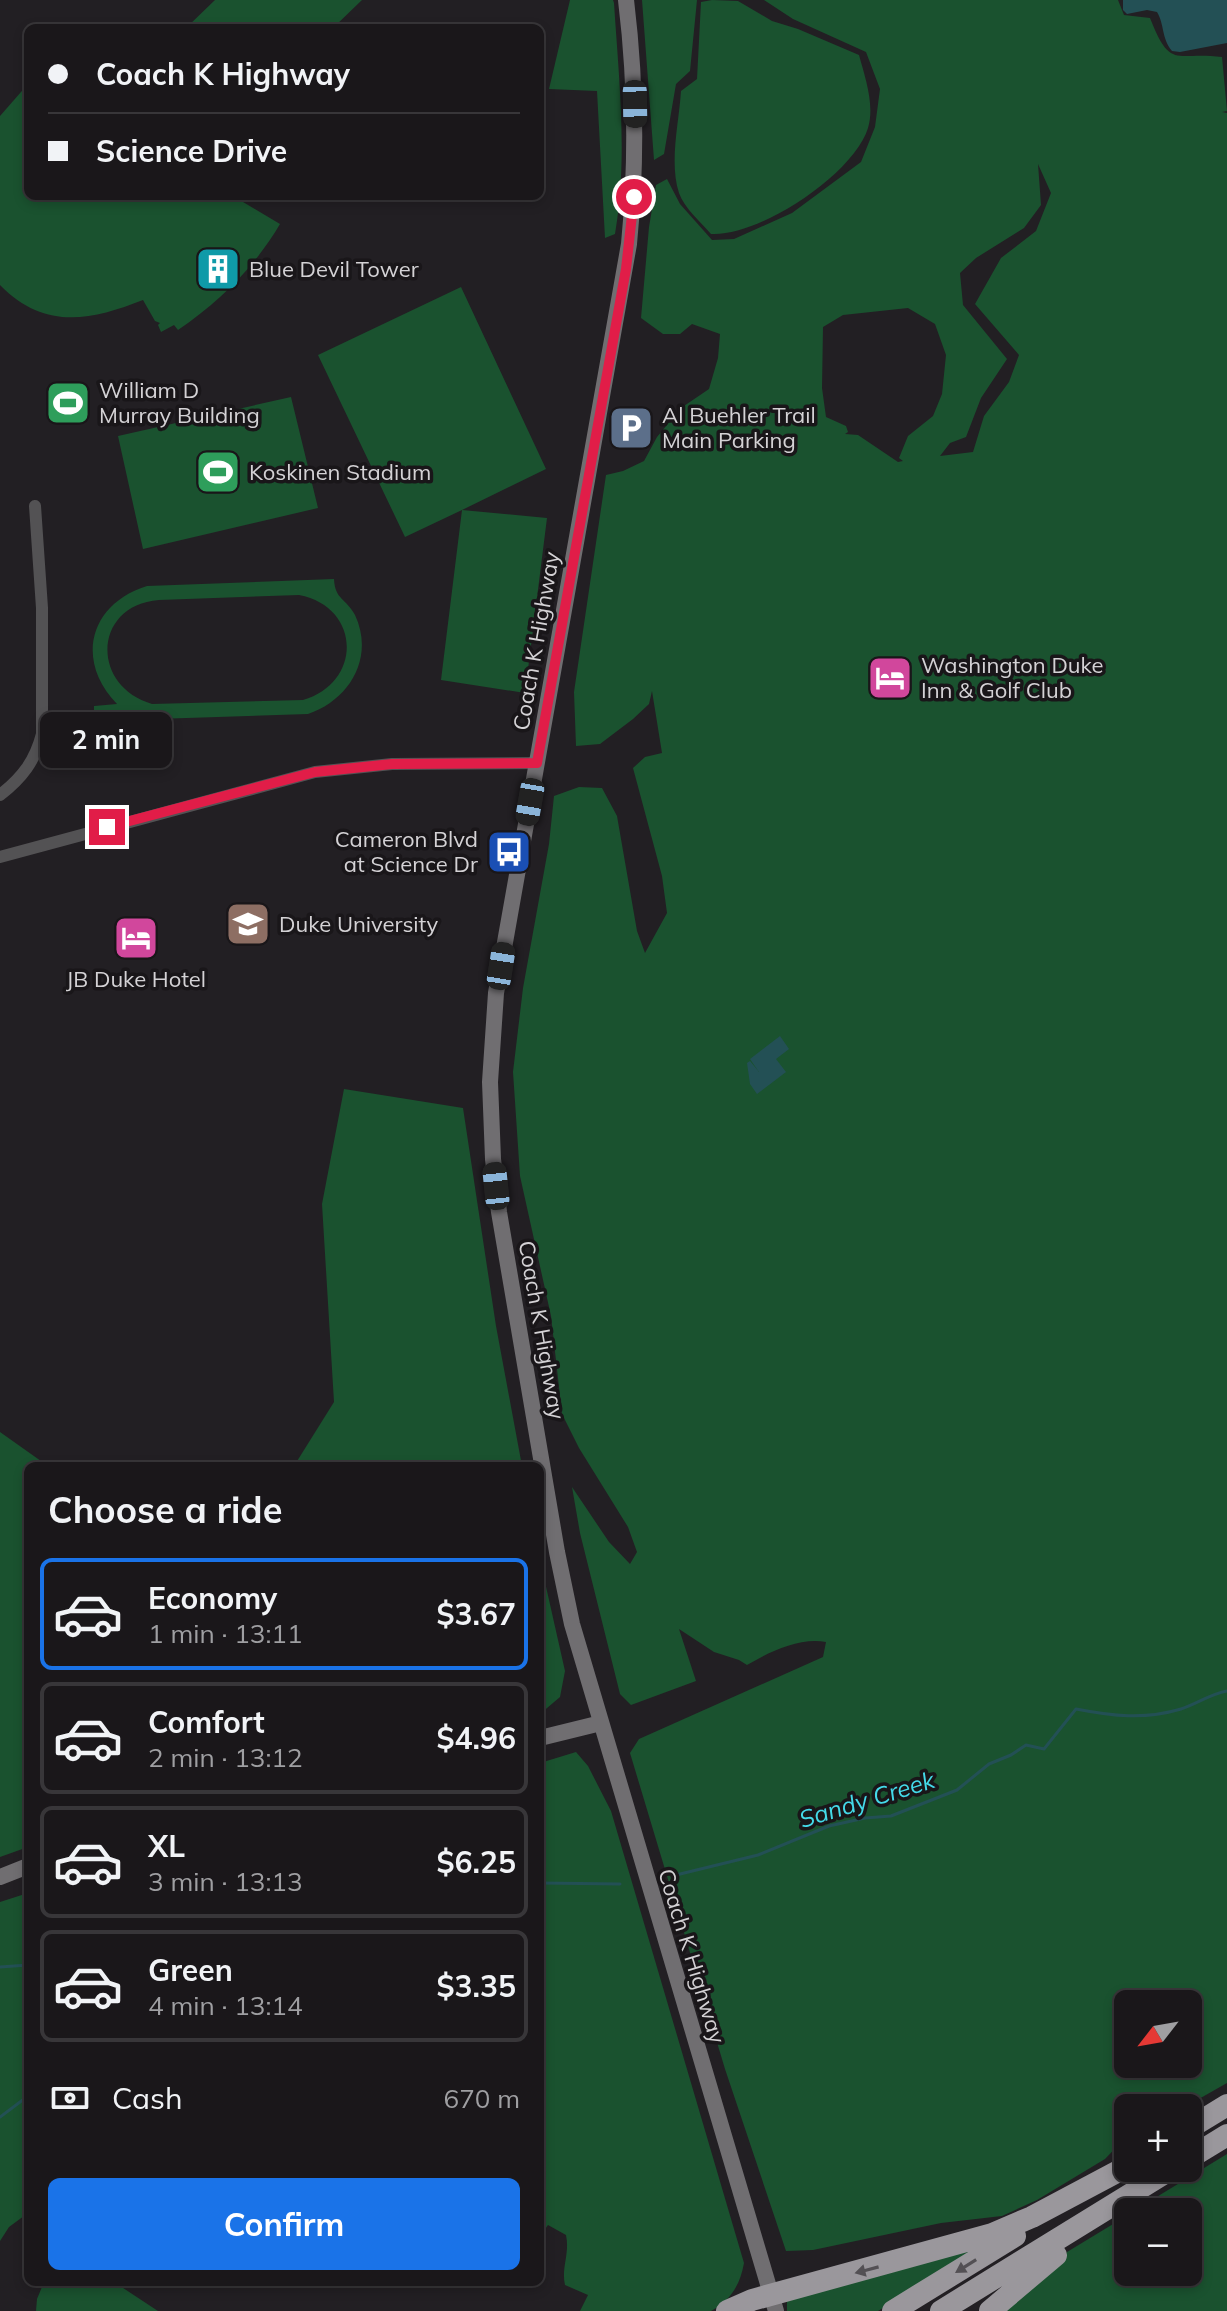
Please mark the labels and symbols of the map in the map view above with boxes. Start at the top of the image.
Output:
car [623,80,647,128]
route start [616,179,652,215]
building icon: Blue Devil Tower [194,245,242,293]
place label: Blue Devil Tower [249,255,419,283]
place label: William D Murray Building [99,376,260,429]
sports icon: William D Murray Building [44,379,92,427]
place label: Al Buehler Trail Main Parking [662,401,816,454]
parking icon: Al Buehler Trail Main Parking [607,404,655,452]
sports icon: Koskinen Stadium [194,448,242,496]
place label: Koskinen Stadium [249,458,431,486]
street label: Coach K Highway [506,549,566,733]
place label: Washington Duke Inn & Golf Club [921,651,1104,704]
hotel icon: Washington Duke Inn & Golf Club [866,654,914,702]
callout: 2 min [41,711,173,767]
car [514,776,546,828]
route end [89,809,125,845]
place label: Cameron Blvd at Science Dr [335,825,478,878]
bus stop icon: Cameron Blvd at Science Dr [485,828,533,876]
school or university icon: Duke University [224,900,272,948]
place label: Duke University [279,910,438,938]
hotel icon: JB Duke Hotel [112,914,160,962]
car [485,940,517,992]
place label: JB Duke Hotel [66,965,206,993]
car [482,1161,510,1211]
street label: Coach K Highway [512,1238,572,1422]
water label: Sandy Creek [795,1764,939,1834]
street label: Coach K Highway [652,1865,732,2047]
north arrow [1114,1990,1202,2078]
one-way arrow [955,2259,977,2273]
one-way arrow [854,2264,879,2276]

